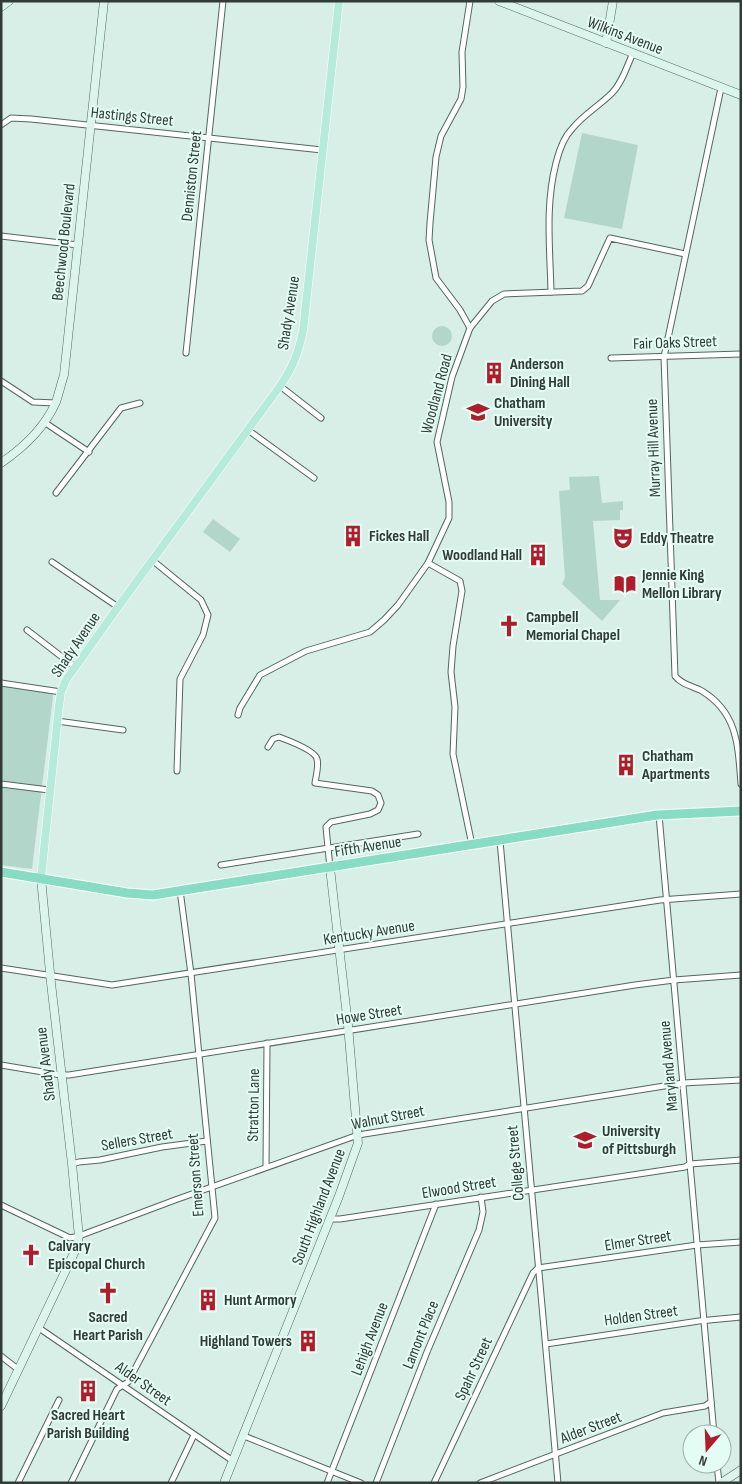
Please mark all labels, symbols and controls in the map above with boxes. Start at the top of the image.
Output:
street label: Wilkins Avenue [584,13,666,59]
street label: Hastings Street [90,103,174,131]
street label: Denniston Street [178,130,206,222]
street label: Beechwood Boulevard [48,183,80,301]
street label: Shady Avenue [274,275,304,351]
street label: Fair Oaks Street [633,332,717,354]
street label: Woodland Road [417,352,457,436]
place label: Anderson Dining Hall [509,355,570,392]
building icon: Anderson Dining Hall [481,360,507,386]
place label: Chatham University [494,394,553,431]
street label: Murray Hill Avenue [643,398,665,498]
school or university icon: Chatham University [465,399,491,425]
building icon: Fickes Hall [340,523,366,549]
theatre icon: Eddy Theatre [610,525,636,551]
place label: Fickes Hall [369,527,429,546]
place label: Eddy Theatre [640,529,714,548]
building icon: Woodland Hall [525,542,551,568]
place label: Woodland Hall [442,546,522,565]
place label: Jennie King Mellon Library [641,566,722,603]
library icon: Jennie King Mellon Library [612,571,638,597]
place label: Campbell Memorial Chapel [526,608,620,645]
street label: Shady Avenue [47,609,105,681]
church icon: Campbell Memorial Chapel [496,613,522,639]
place label: Chatham Apartments [641,747,710,784]
building icon: Chatham Apartments [613,752,639,778]
street label: Fifth Avenue [333,832,403,862]
street label: Kentucky Avenue [322,916,416,950]
street label: Howe Street [335,1000,403,1030]
street label: Maryland Avenue [656,1020,682,1112]
street label: Shady Avenue [32,1026,60,1102]
street label: Stratton Lane [244,1068,264,1142]
street label: Walnut Street [350,1102,426,1134]
place label: University of Pittsburgh [602,1122,676,1159]
street label: Sellers Street [100,1124,174,1156]
street label: College Street [503,1124,529,1202]
school or university icon: University of Pittsburgh [572,1127,598,1153]
street label: Emerson Street [184,1133,208,1217]
street label: South Highland Avenue [288,1146,350,1268]
street label: Elwood Street [421,1173,498,1203]
street label: Elmer Street [603,1226,673,1256]
place label: Calvary Episcopal Church [48,1237,145,1274]
church icon: Calvary Episcopal Church [18,1242,44,1268]
church icon: Sacred Heart Parish [95,1280,121,1306]
building icon: Hunt Armory [195,1287,221,1313]
place label: Hunt Armory [224,1291,297,1310]
street label: Lamont Place [399,1298,443,1372]
street label: Lehigh Avenue [347,1300,393,1378]
street label: Holden Street [603,1301,679,1331]
place label: Sacred Heart Parish [73,1308,143,1345]
building icon: Highland Towers [295,1328,321,1354]
place label: Highland Towers [200,1332,292,1351]
street label: Spahr Street [451,1334,497,1404]
street label: Alder Street [110,1357,175,1410]
building icon: Sacred Heart Parish Building [75,1378,101,1404]
place label: Sacred Heart Parish Building [47,1406,130,1443]
street label: Alder Street [557,1408,624,1449]
north arrow [682,1424,732,1474]
text: N [697,1452,709,1470]

